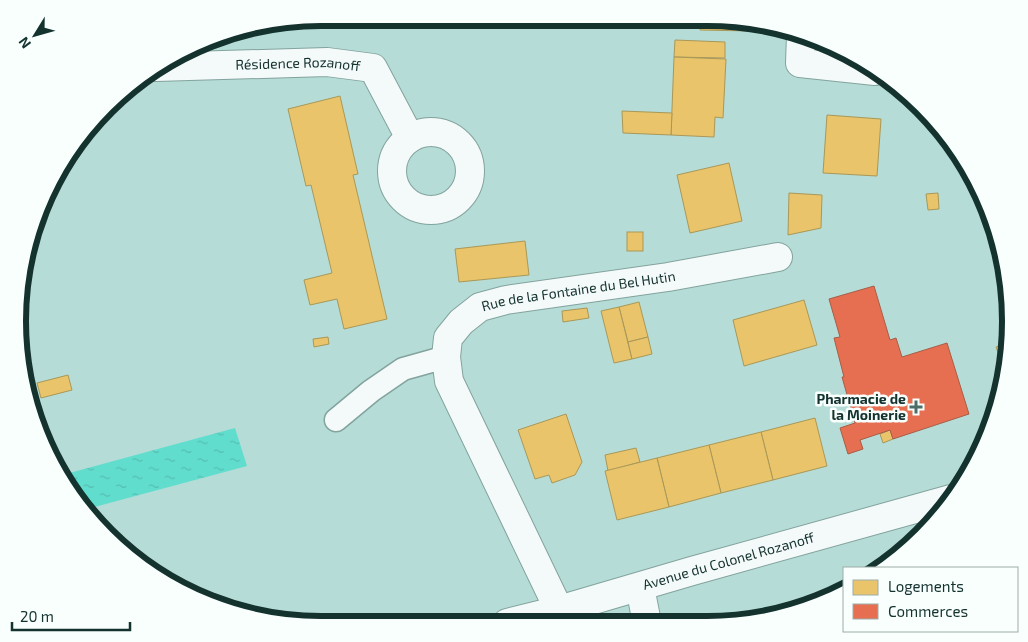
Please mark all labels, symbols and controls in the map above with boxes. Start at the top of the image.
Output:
north arrow [10,10,60,60]
text: N [14,34,34,52]
street label: Résidence Rozanoff [235,53,362,74]
street label: Rue de la Fontaine du Bel Hutin [479,267,677,314]
place label: Pharmacie de la Moinerie [816,390,906,423]
marker: Pharmacie de la Moinerie [910,401,922,413]
street label: Avenue du Colonel Rozanoff [641,528,817,593]
legend [843,567,1018,632]
text: Logements [888,577,964,595]
scale bar [12,600,130,632]
text: Commerces [888,602,968,620]
text: 20 m [20,607,54,625]

